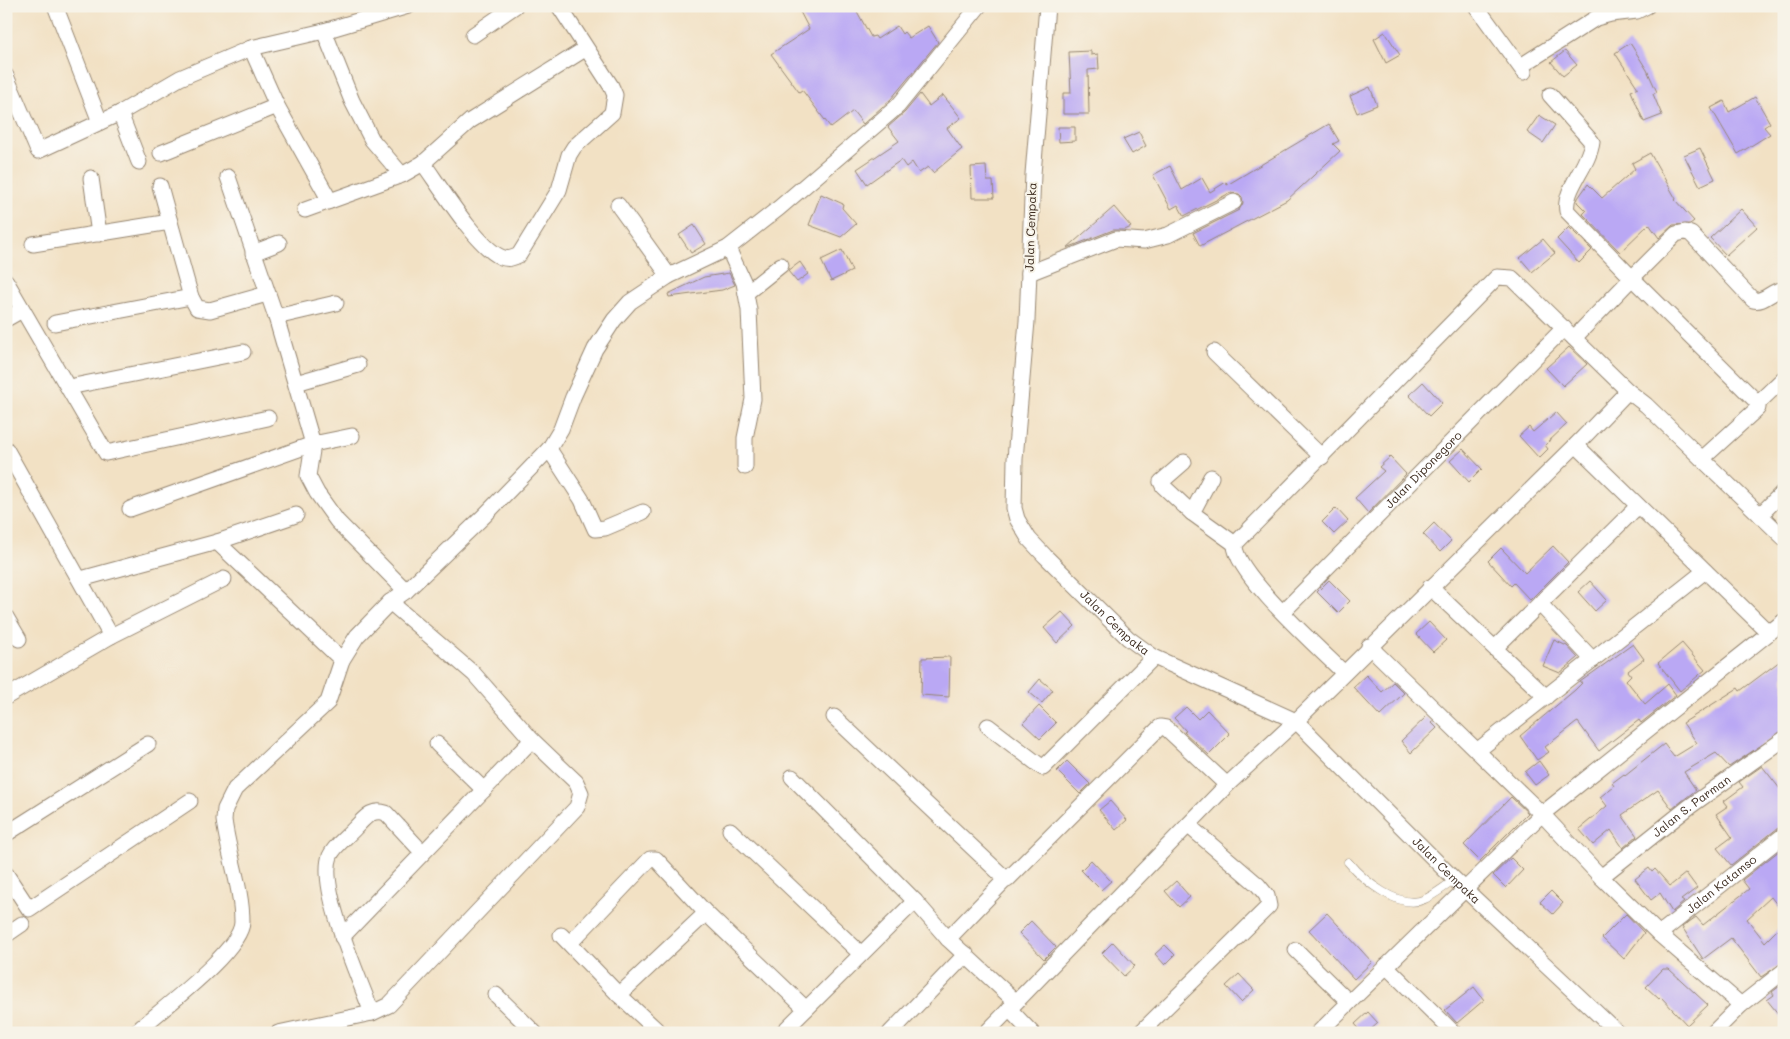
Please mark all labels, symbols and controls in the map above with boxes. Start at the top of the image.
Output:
street label: Jalan Cempaka [1020,182,1040,272]
street label: Jalan Diponegoro [1381,427,1465,511]
street label: Jalan Cempaka [1077,586,1153,658]
street label: Jalan S. Parman [1649,771,1733,840]
street label: Jalan Cempaka [1409,833,1484,907]
street label: Jalan Katamso [1683,851,1759,916]

